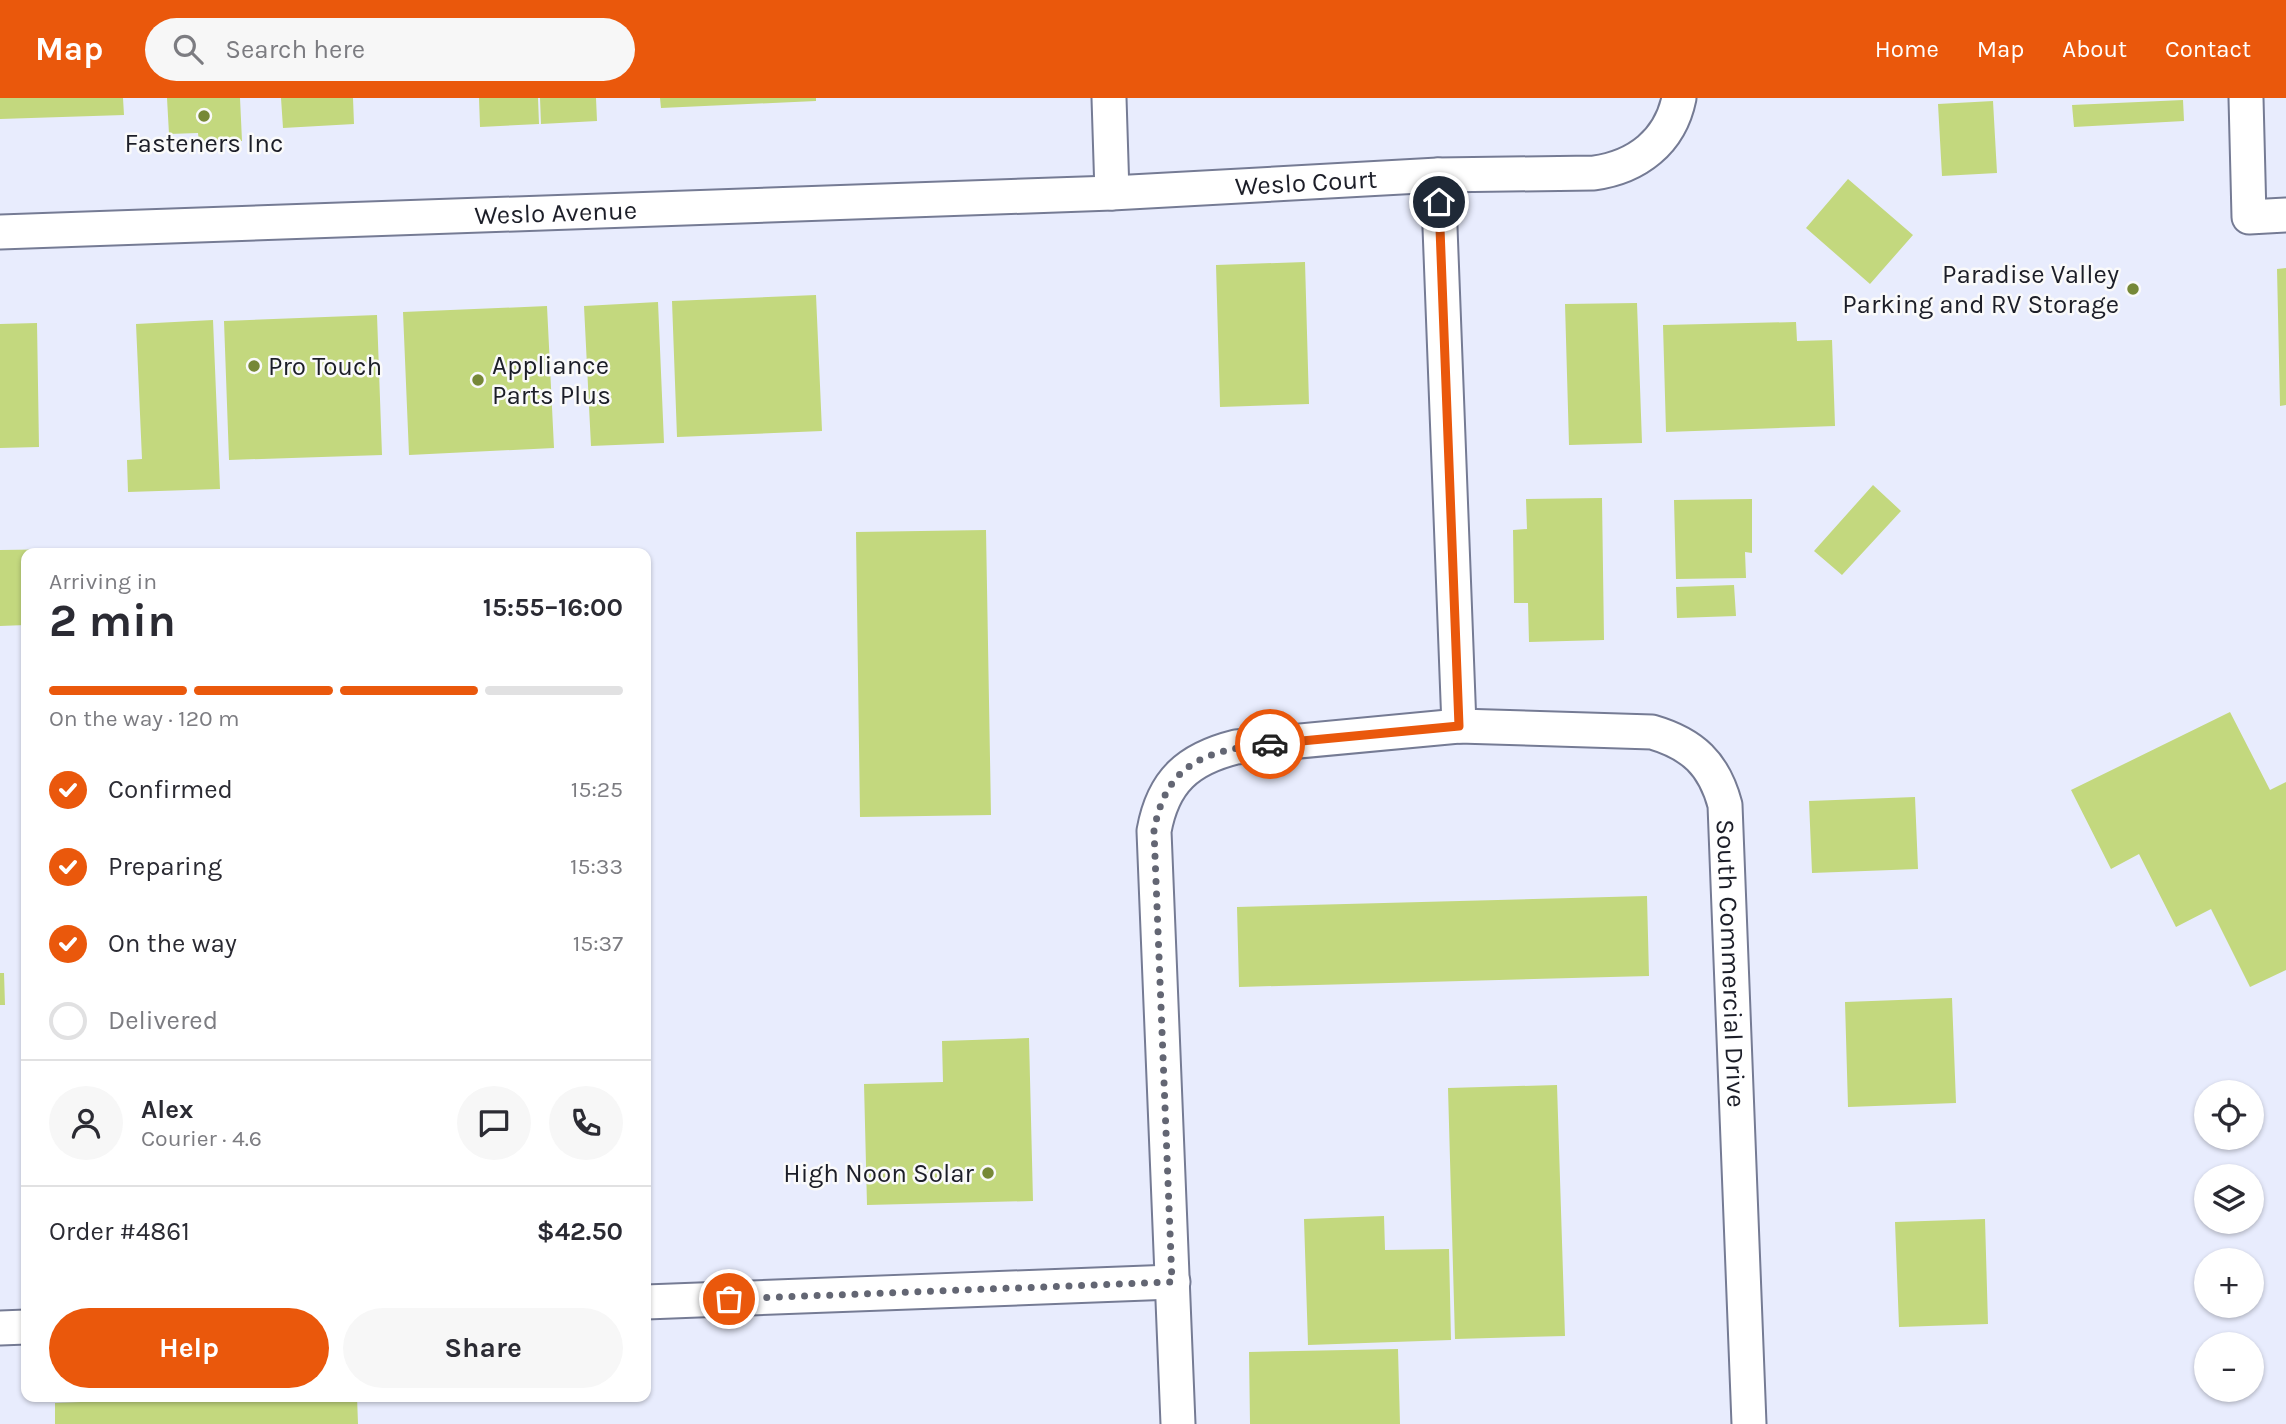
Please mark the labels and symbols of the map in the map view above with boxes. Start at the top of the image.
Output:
marker: Fasteners Inc [196,108,212,124]
place label: Fasteners Inc [125,128,283,159]
street label: Weslo Court [1234,163,1378,202]
pin [1409,172,1469,232]
street label: Weslo Avenue [474,194,638,231]
place label: Paradise Valley Parking and RV Storage [1842,259,2119,320]
marker: Paradise Valley Parking and RV Storage [2125,281,2141,297]
place label: Appliance Parts Plus [492,350,611,411]
place label: Pro Touch [268,351,382,382]
marker: Pro Touch [246,358,262,374]
marker: Appliance Parts Plus [470,372,486,388]
courier [1235,709,1305,779]
street label: South Commercial Drive [1710,818,1752,1108]
place label: High Noon Solar [783,1158,975,1189]
marker: High Noon Solar [980,1165,996,1181]
pin [699,1269,759,1329]

